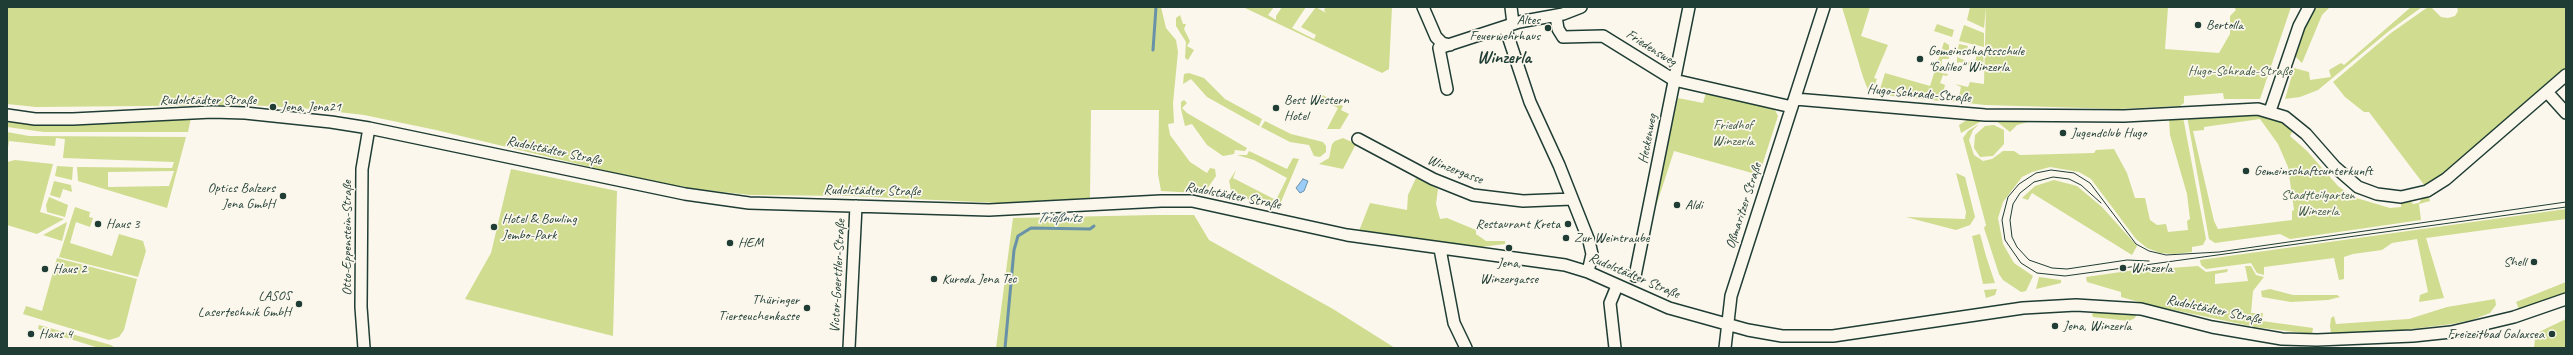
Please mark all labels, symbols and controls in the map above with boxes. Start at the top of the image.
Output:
place label: Altes Feuerwehrhaus [1469,12,1540,44]
place label: Bertolla [2206,17,2243,33]
marker: Bertolla [2193,20,2203,30]
marker: Altes Feuerwehrhaus [1543,23,1553,33]
street label: Friedensweg [1623,26,1679,70]
place label: Gemeinschaftsschule "Galileo" Winzerla [1928,43,2024,76]
district label: Winzerla [1477,47,1531,69]
marker: Gemeinschaftsschule "Galileo" Winzerla [1915,54,1925,64]
park label: Hugo-Schrade-Straße [2188,63,2292,79]
street label: Hugo-Schrade-Straße [1866,81,1972,107]
street label: Rudolstädter Straße [160,92,256,108]
place label: Best Western Hotel [1284,92,1349,124]
place label: Jena, Jena21 [281,99,341,115]
marker: Jena, Jena21 [268,102,278,112]
marker: Best Western Hotel [1271,103,1281,113]
street label: Heckenweg [1635,113,1661,165]
park label: Friedhof Winzerla [1712,117,1754,150]
place label: Jugendclub Hugo [2071,125,2146,141]
marker: Jugendclub Hugo [2058,128,2068,138]
street label: Rudolstädter Straße [505,133,603,169]
street label: Winzergasse [1425,152,1485,188]
street label: Oßmaritzer Straße [1722,161,1766,251]
place label: Gemeinschaftsunterkunft [2254,163,2372,179]
marker: Gemeinschaftsunterkunft [2241,166,2251,176]
street label: Rudolstädter Straße [1184,179,1282,213]
place label: Optics Balzers Jena GmbH [207,180,275,212]
street label: Otto-Eppenstein-Straße [339,180,355,296]
street label: Rudolstädter Straße [823,182,921,200]
park label: Stadtteilgarten Winzerla [2281,187,2355,220]
marker: Optics Balzers Jena GmbH [278,191,288,201]
place label: Aldi [1685,197,1703,213]
marker: Aldi [1672,200,1682,210]
water label: Trießnitz [1037,209,1081,227]
place label: Hotel & Bowling Jembo-Park [502,211,577,244]
place label: Haus 3 [106,216,140,232]
place label: Restaurant Kreta [1476,216,1560,232]
marker: Haus 3 [93,219,103,229]
street label: Victor-Goerttler-Straße [827,219,849,333]
marker: Restaurant Kreta [1563,219,1573,229]
marker: Hotel & Bowling Jembo-Park [489,222,499,232]
place label: Zur Weintraube [1574,230,1649,246]
marker: Zur Weintraube [1561,233,1571,243]
place label: HEM [738,235,763,251]
marker: HEM [725,238,735,248]
marker: Jena, Winzergasse [1504,243,1514,253]
street label: Rudolstädter Straße [1586,249,1682,303]
place label: Shell [2503,254,2526,270]
place label: Jena, Winzergasse [1480,255,1538,288]
marker: Shell [2529,257,2539,267]
place label: Winzerla [2131,260,2173,276]
place label: Haus 2 [53,261,87,277]
marker: Winzerla [2118,263,2128,273]
marker: Haus 2 [40,264,50,274]
place label: Kuroda Jena Tec [942,271,1017,287]
marker: Kuroda Jena Tec [929,274,939,284]
place label: LASOS Lasertechnik GmbH [198,288,291,320]
place label: Thüringer Tierseuchenkasse [718,292,799,324]
street label: Rudolstädter Straße [2165,292,2263,328]
marker: LASOS Lasertechnik GmbH [294,299,304,309]
marker: Thüringer Tierseuchenkasse [802,303,812,313]
place label: Jena, Winzerla [2063,318,2131,334]
marker: Jena, Winzerla [2050,321,2060,331]
place label: Haus 4 [39,326,73,342]
place label: Freizeitbad Galaxsea [2448,326,2544,342]
marker: Haus 4 [26,329,36,339]
marker: Freizeitbad Galaxsea [2547,329,2557,339]

